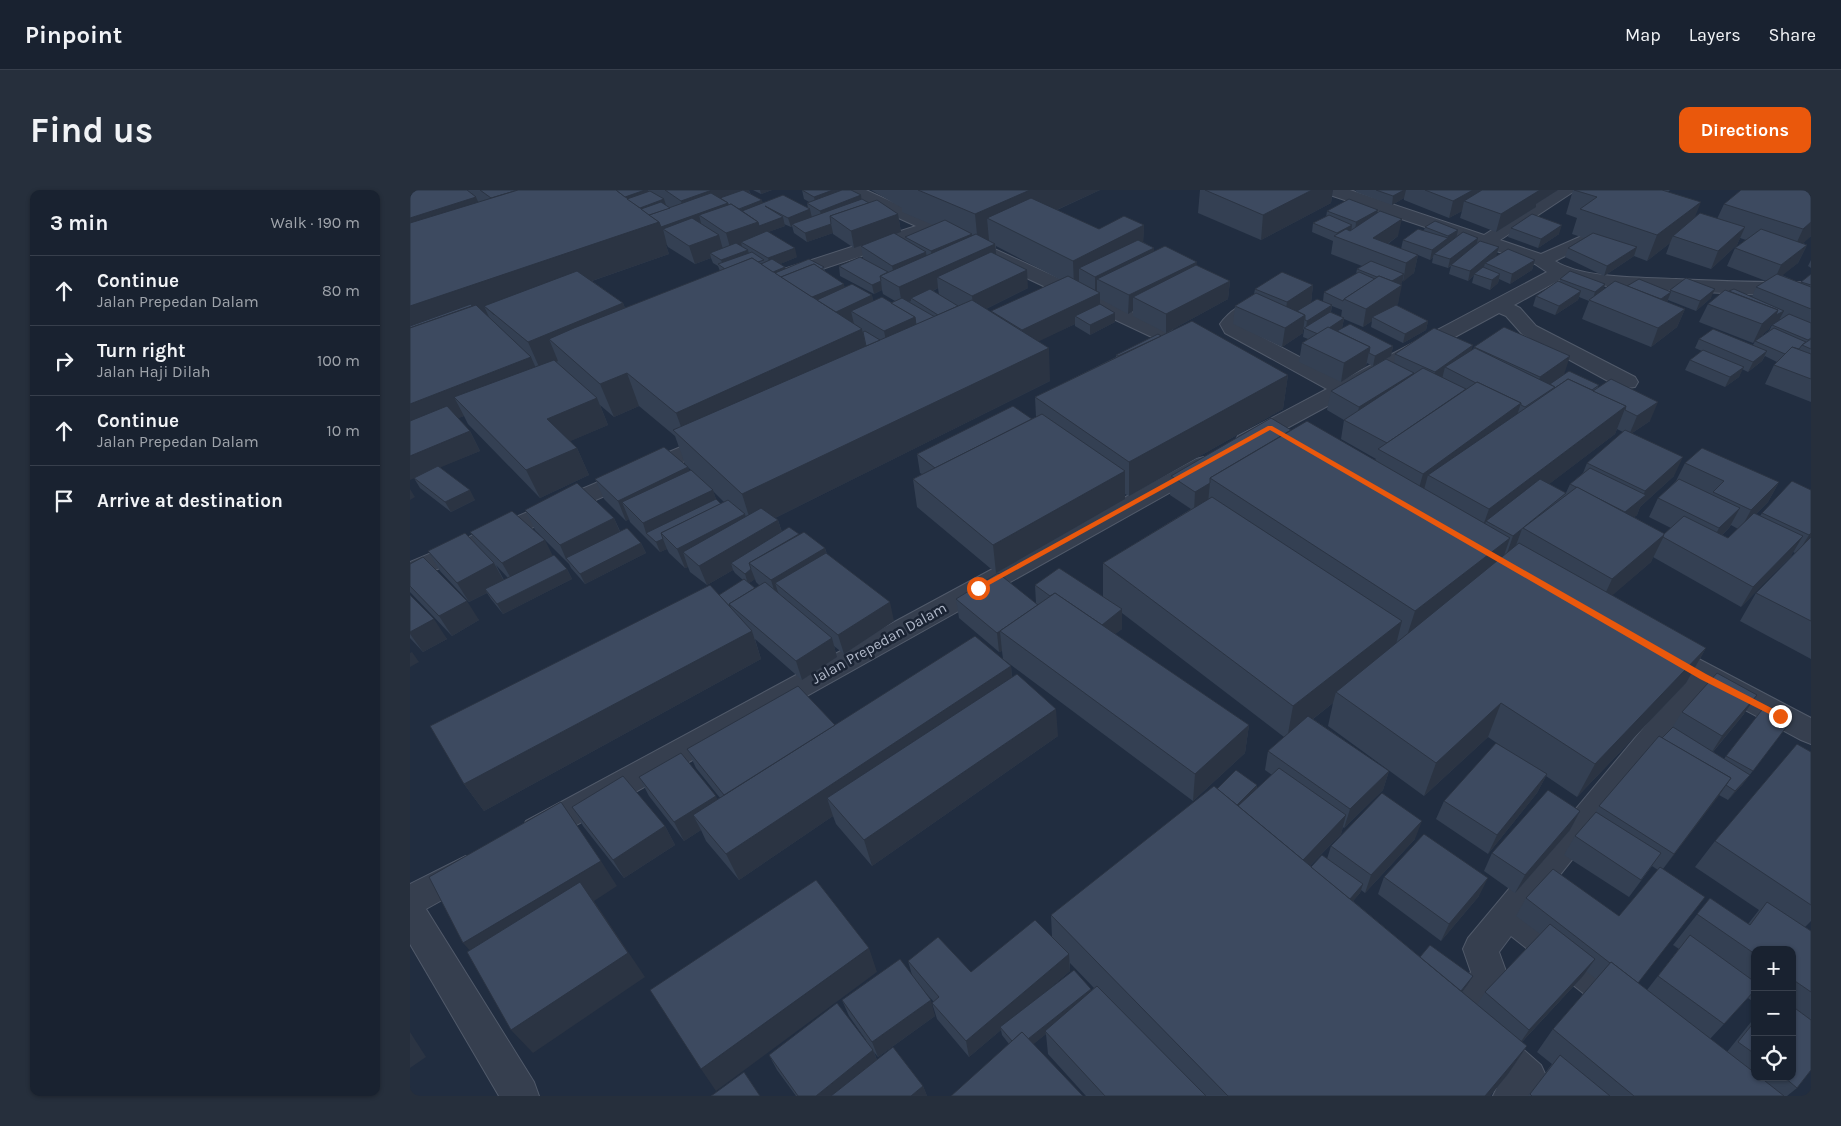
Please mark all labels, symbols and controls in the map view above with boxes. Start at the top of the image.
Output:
text: Pinpoint [25,21,122,49]
text: Map [1625,24,1661,46]
text: Layers [1689,24,1741,46]
text: Share [1769,24,1816,46]
button: Directions [1679,107,1811,153]
text: Find us [30,110,153,151]
text: 3 min [50,211,108,235]
text: Walk · 190 m [271,213,360,232]
text: Continue [97,270,179,292]
icon: ahead [50,277,78,305]
text: 80 m [322,281,360,300]
text: Jalan Prepedan Dalam [97,292,259,311]
text: Turn right [97,340,186,362]
icon: right [50,347,78,375]
text: 100 m [317,351,360,370]
text: Jalan Haji Dilah [97,362,210,381]
text: Continue [97,410,179,432]
icon: ahead [50,417,78,445]
text: 10 m [326,421,360,440]
text: Jalan Prepedan Dalam [97,432,259,451]
icon: arrive [50,487,78,515]
text: Arrive at destination [97,490,283,512]
route start [967,577,990,600]
street label: Jalan Prepedan Dalam [808,598,950,688]
route end [1769,705,1792,728]
map controls [1751,946,1796,1081]
button: + [1751,946,1796,991]
button: − [1751,991,1796,1036]
button: locate [1751,1036,1796,1081]

